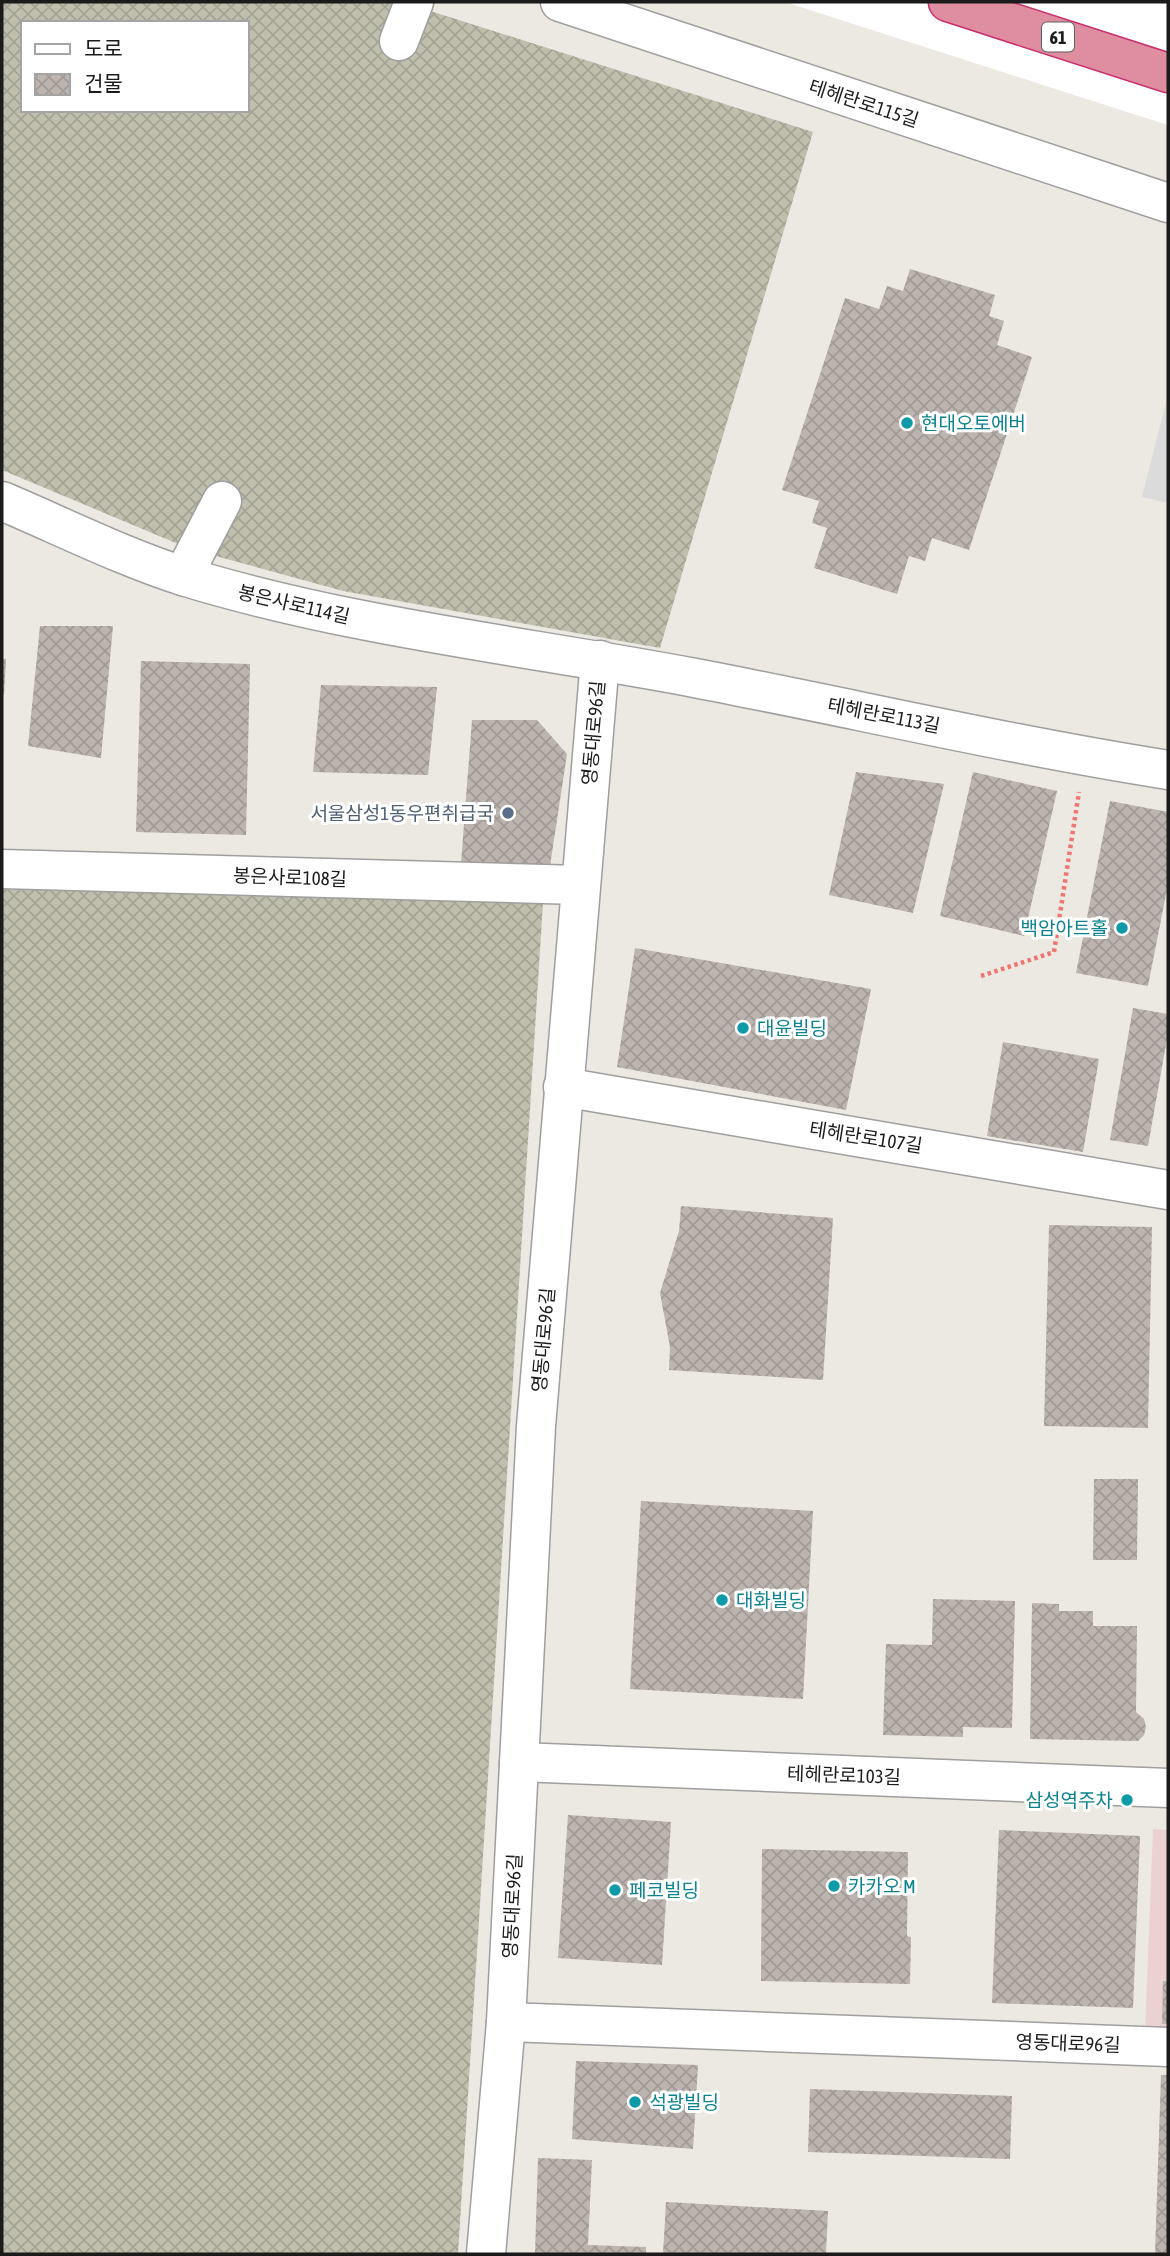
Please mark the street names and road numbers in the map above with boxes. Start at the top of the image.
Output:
road number: 61 [1042,22,1074,52]
street label: 테헤란로115길 [806,75,922,131]
street label: 봉은사로114길 [236,580,352,628]
street label: 영동대로96길 [577,680,609,786]
street label: 테헤란로113길 [826,693,942,737]
street label: 봉은사로108길 [233,864,347,890]
street label: 테헤란로107길 [808,1117,924,1157]
street label: 영동대로96길 [527,1287,559,1393]
street label: 테헤란로103길 [787,1762,901,1788]
street label: 영동대로96길 [498,1853,526,1959]
street label: 영동대로96길 [1015,2030,1121,2056]

